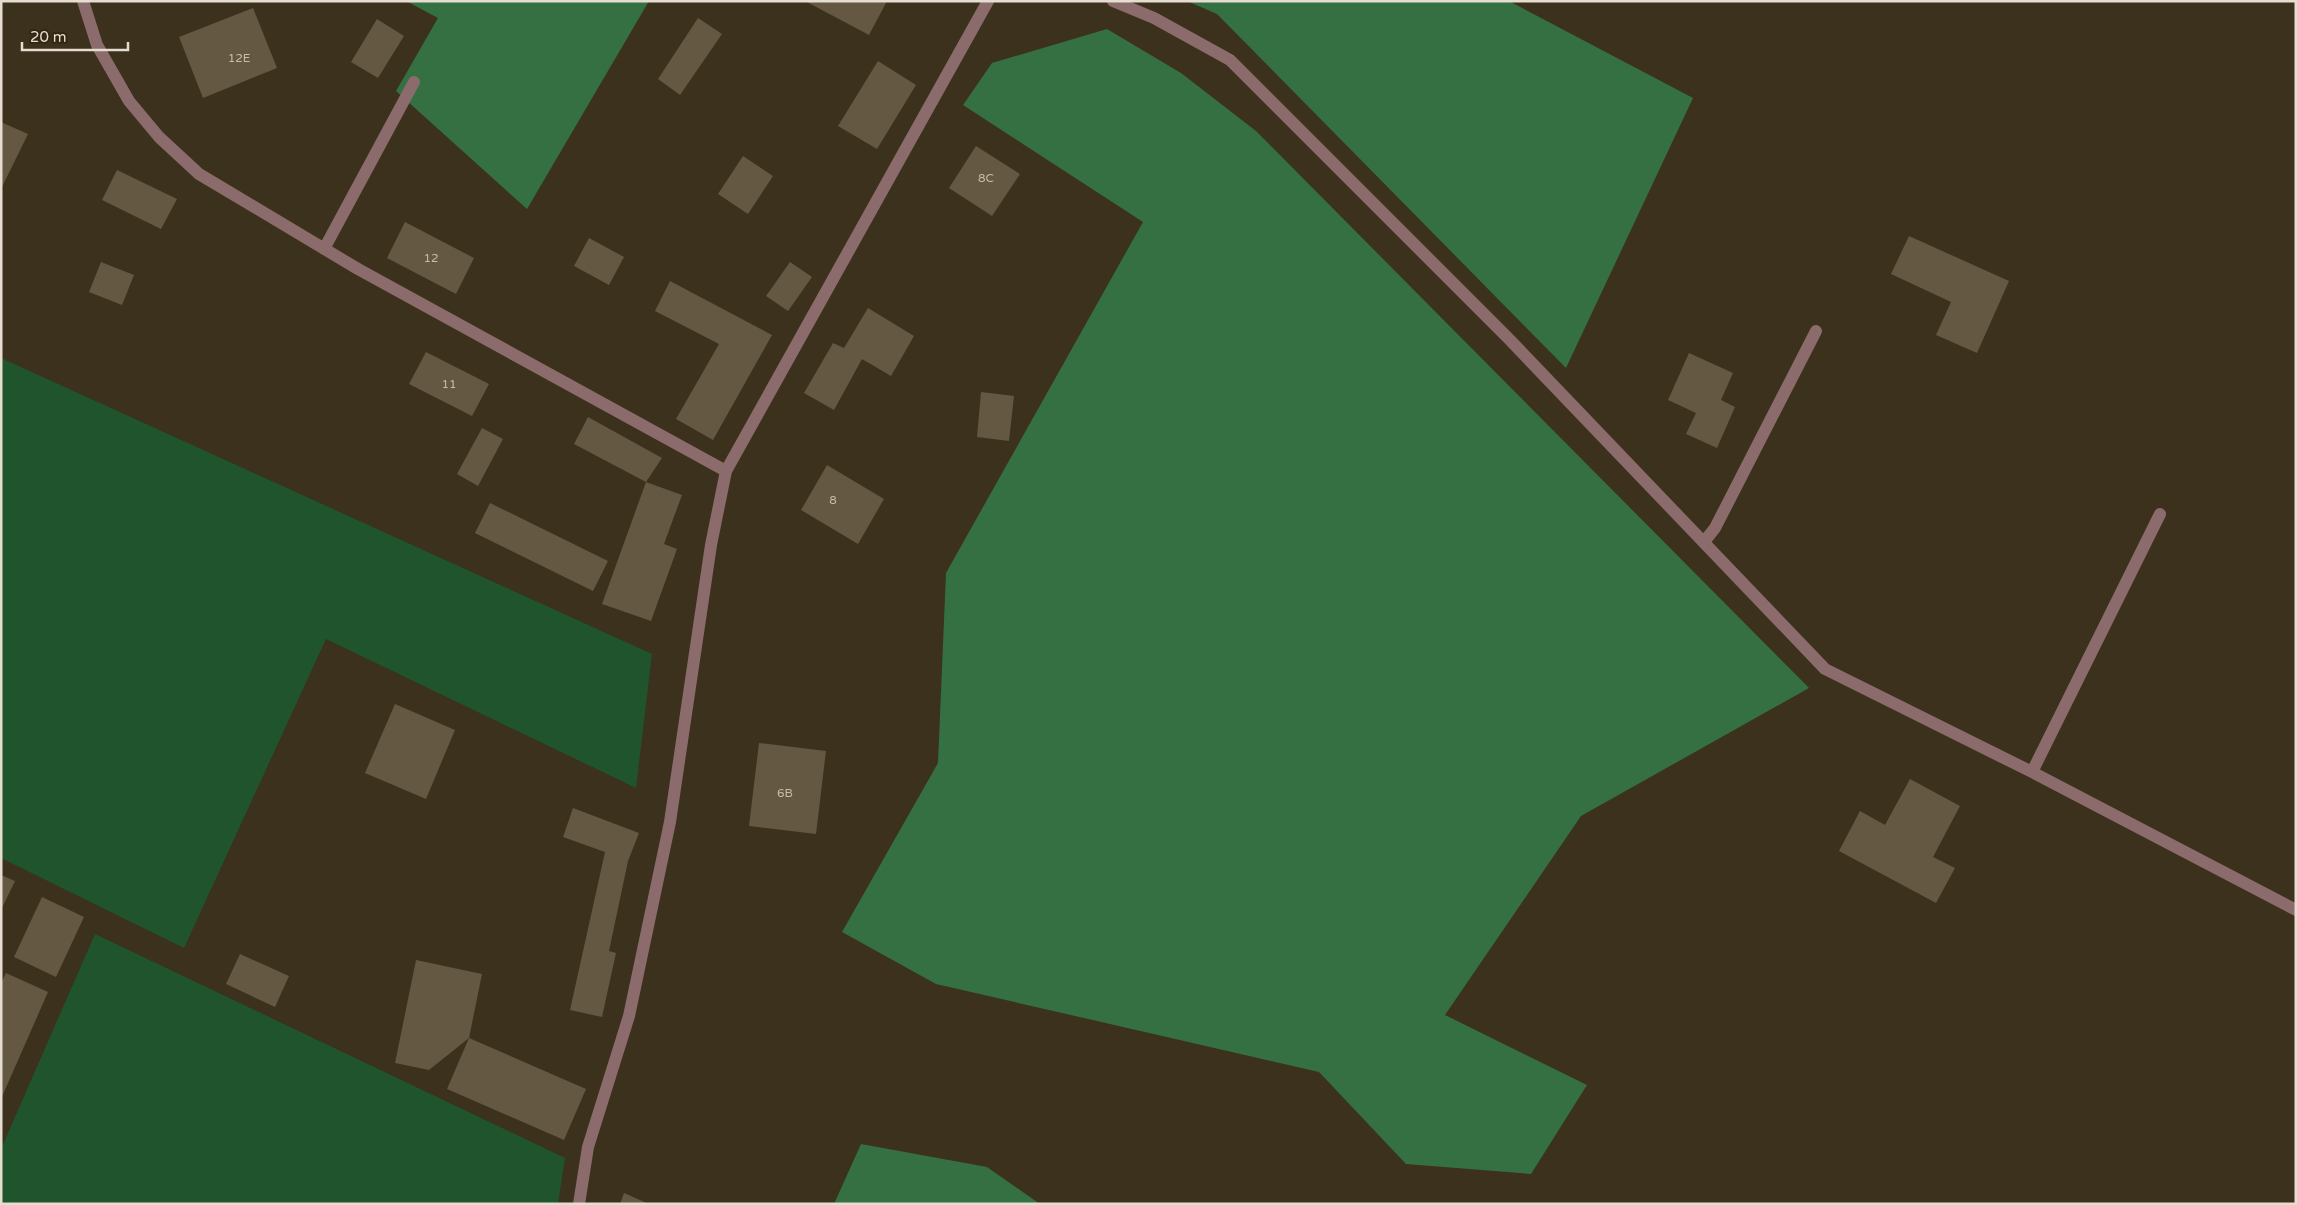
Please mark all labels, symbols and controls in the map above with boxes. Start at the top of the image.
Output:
scale bar [22,20,129,52]
text: 20 m [30,28,67,46]
house number: 12E [228,51,251,65]
house number: 8C [978,171,994,185]
house number: 12 [423,251,439,265]
house number: 11 [441,377,457,391]
house number: 8 [829,493,837,507]
house number: 6B [777,786,793,800]

